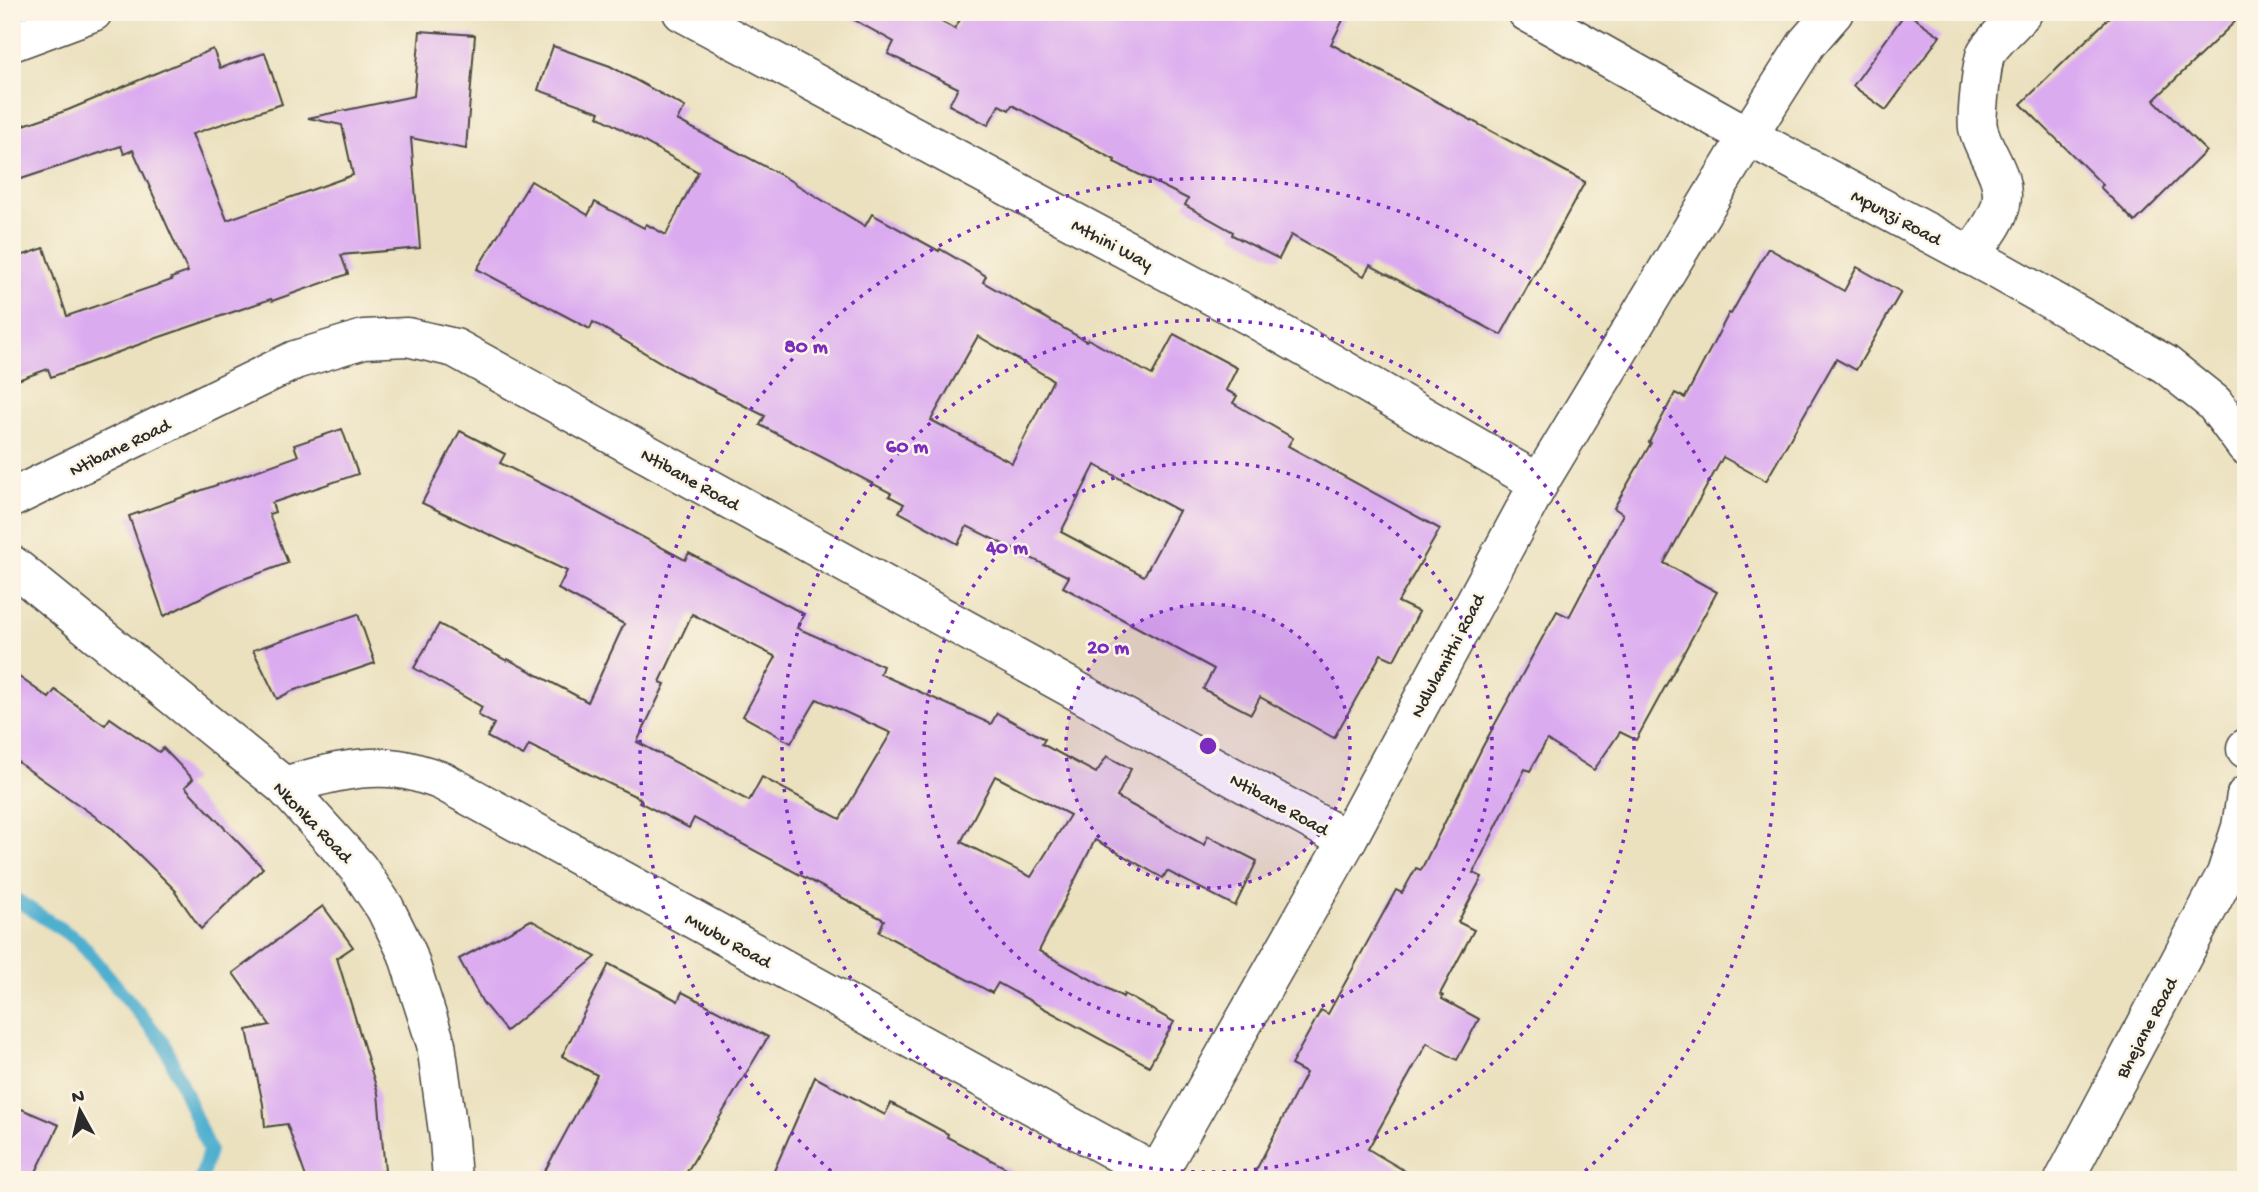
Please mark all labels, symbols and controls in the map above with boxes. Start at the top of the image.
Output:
street label: Mpunzi Road [1846,186,1946,253]
street label: Mthini Way [1067,215,1157,277]
text: 80 m [784,336,828,361]
street label: Ntibane Road [66,414,177,484]
text: 60 m [886,436,928,461]
street label: Ntibane Road [636,444,744,519]
text: 40 m [985,537,1028,562]
street label: Ndlulamithi Road [1407,589,1492,723]
text: 20 m [1087,637,1129,662]
centre of rings [1196,734,1220,758]
street label: Ntibane Road [1225,769,1333,844]
street label: Nkonka Road [267,778,357,870]
street label: Mvubu Road [680,909,776,976]
street label: Bhejane Road [2111,973,2185,1084]
north arrow [46,1076,116,1146]
text: N [70,1085,86,1110]

